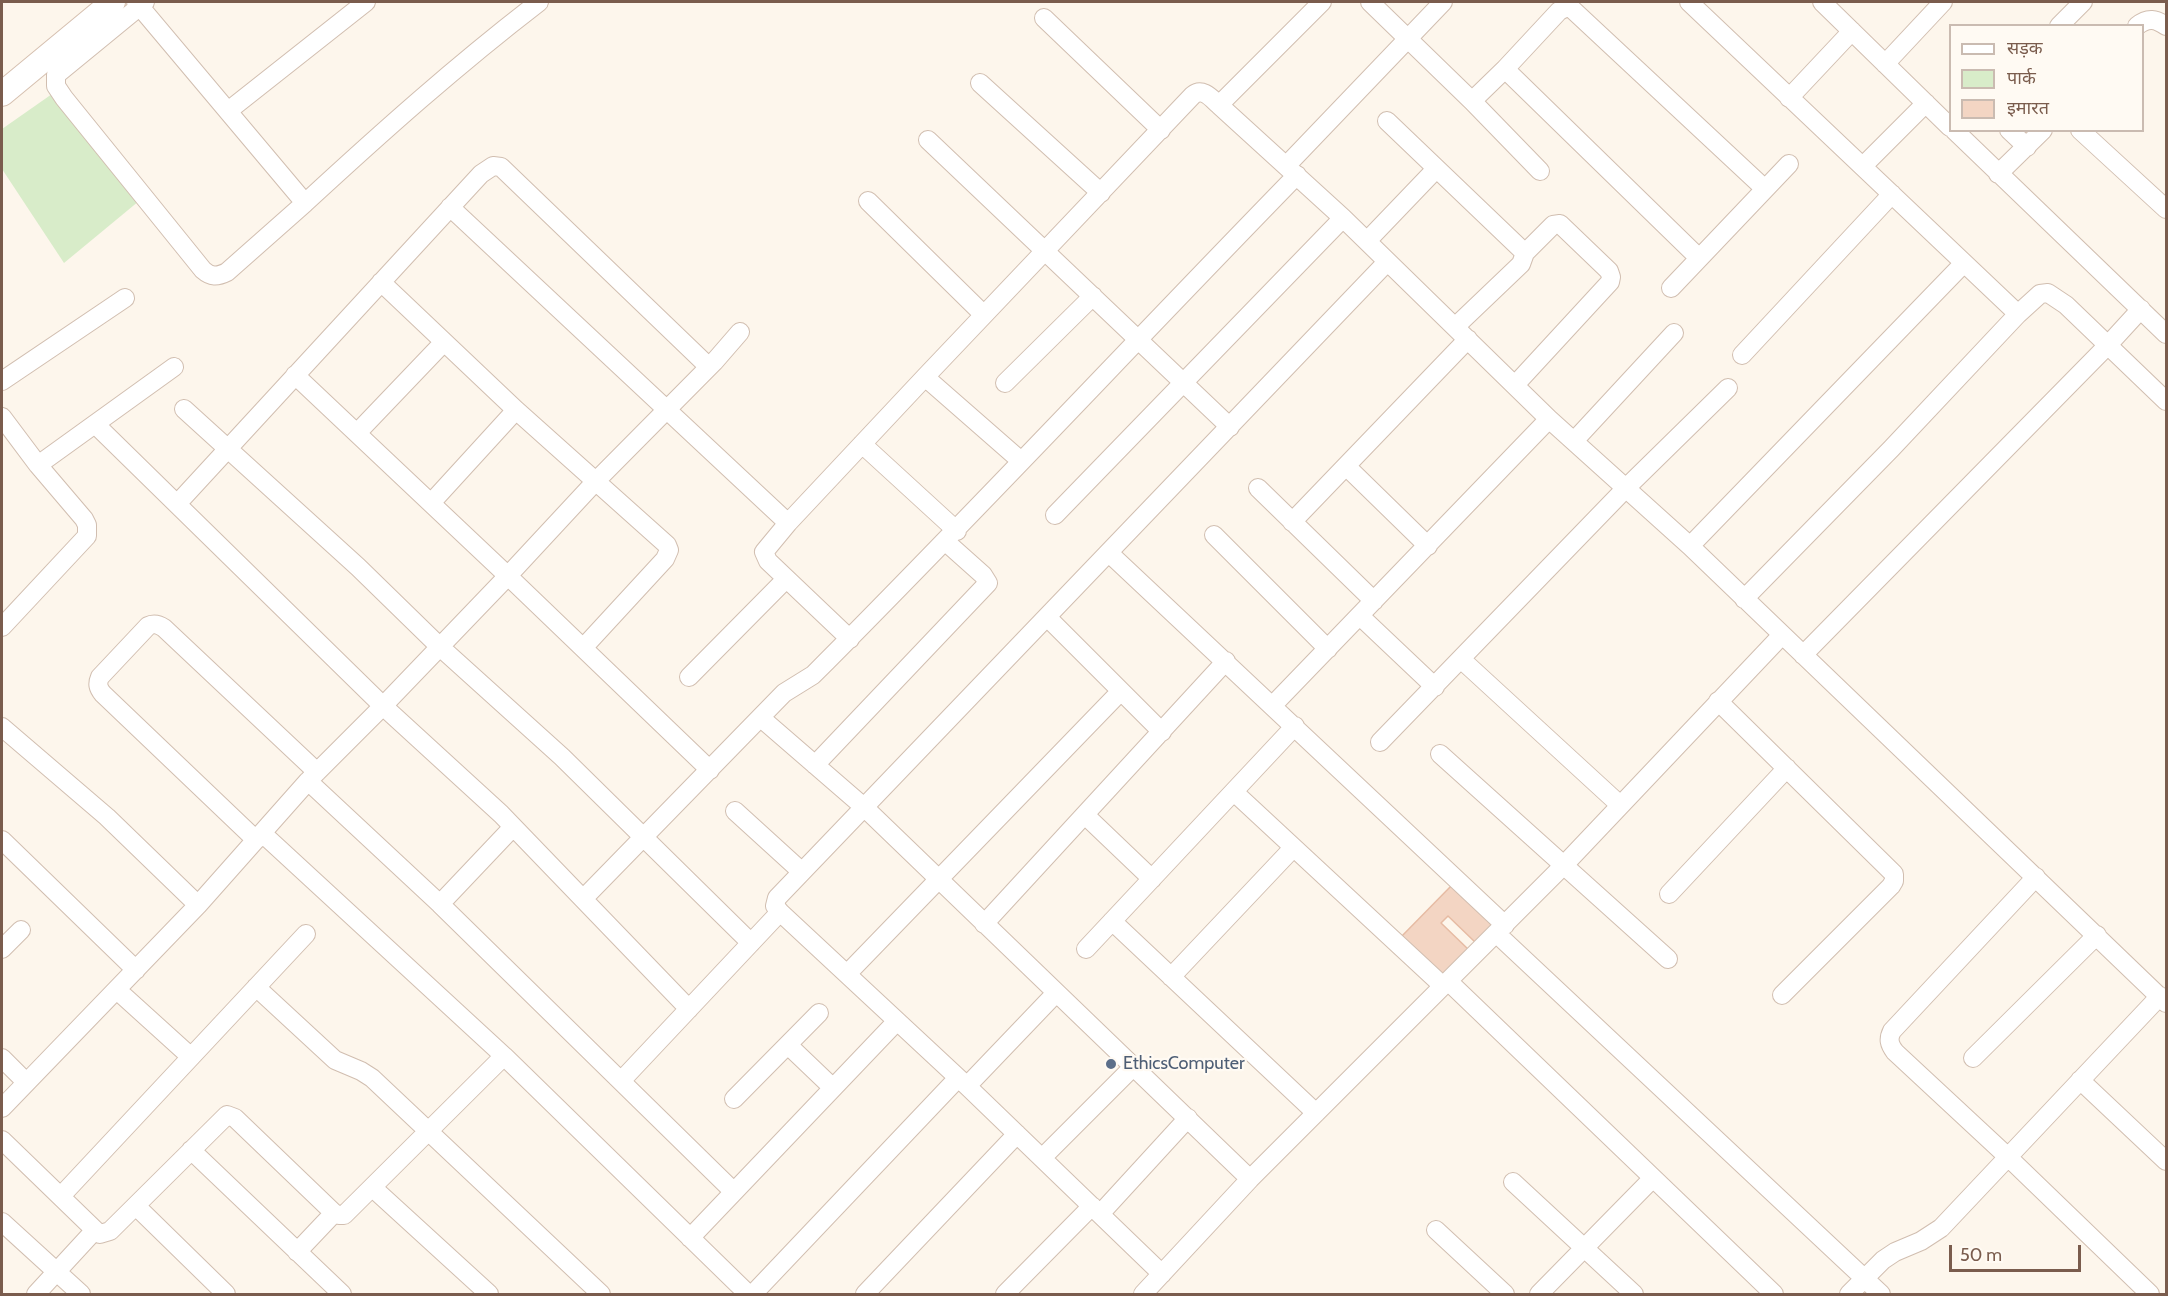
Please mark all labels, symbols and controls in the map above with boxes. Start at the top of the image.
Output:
legend [1949,24,2144,132]
text: सड़क [2007,37,2043,59]
text: पार्क [2007,67,2036,89]
text: इमारत [2007,97,2049,119]
place label: EthicsComputer [1123,1053,1245,1075]
marker: EthicsComputer [1104,1057,1118,1071]
scale bar [1952,1233,2084,1271]
text: 50 m [1960,1244,2002,1266]

